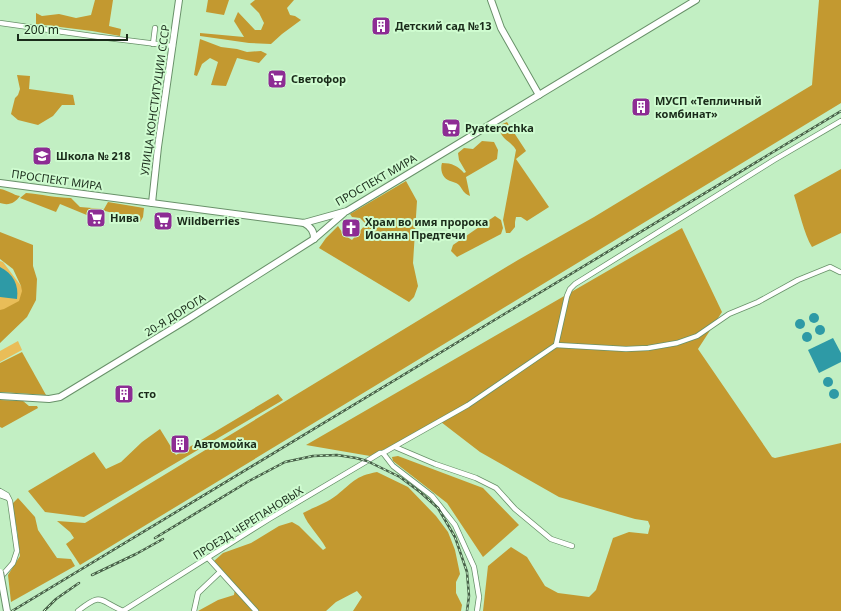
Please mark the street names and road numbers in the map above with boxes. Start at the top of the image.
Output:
street label: УЛИЦА КОНСТИТУЦИИ СССР [136,23,173,176]
street label: ПРОСПЕКТ МИРА [332,150,420,209]
street label: ПРОСПЕКТ МИРА [11,166,104,193]
street label: 20-Я ДОРОГА [141,289,209,339]
street label: ПРОЕЗД ЧЕРЕПАНОВЫХ [190,482,306,563]

